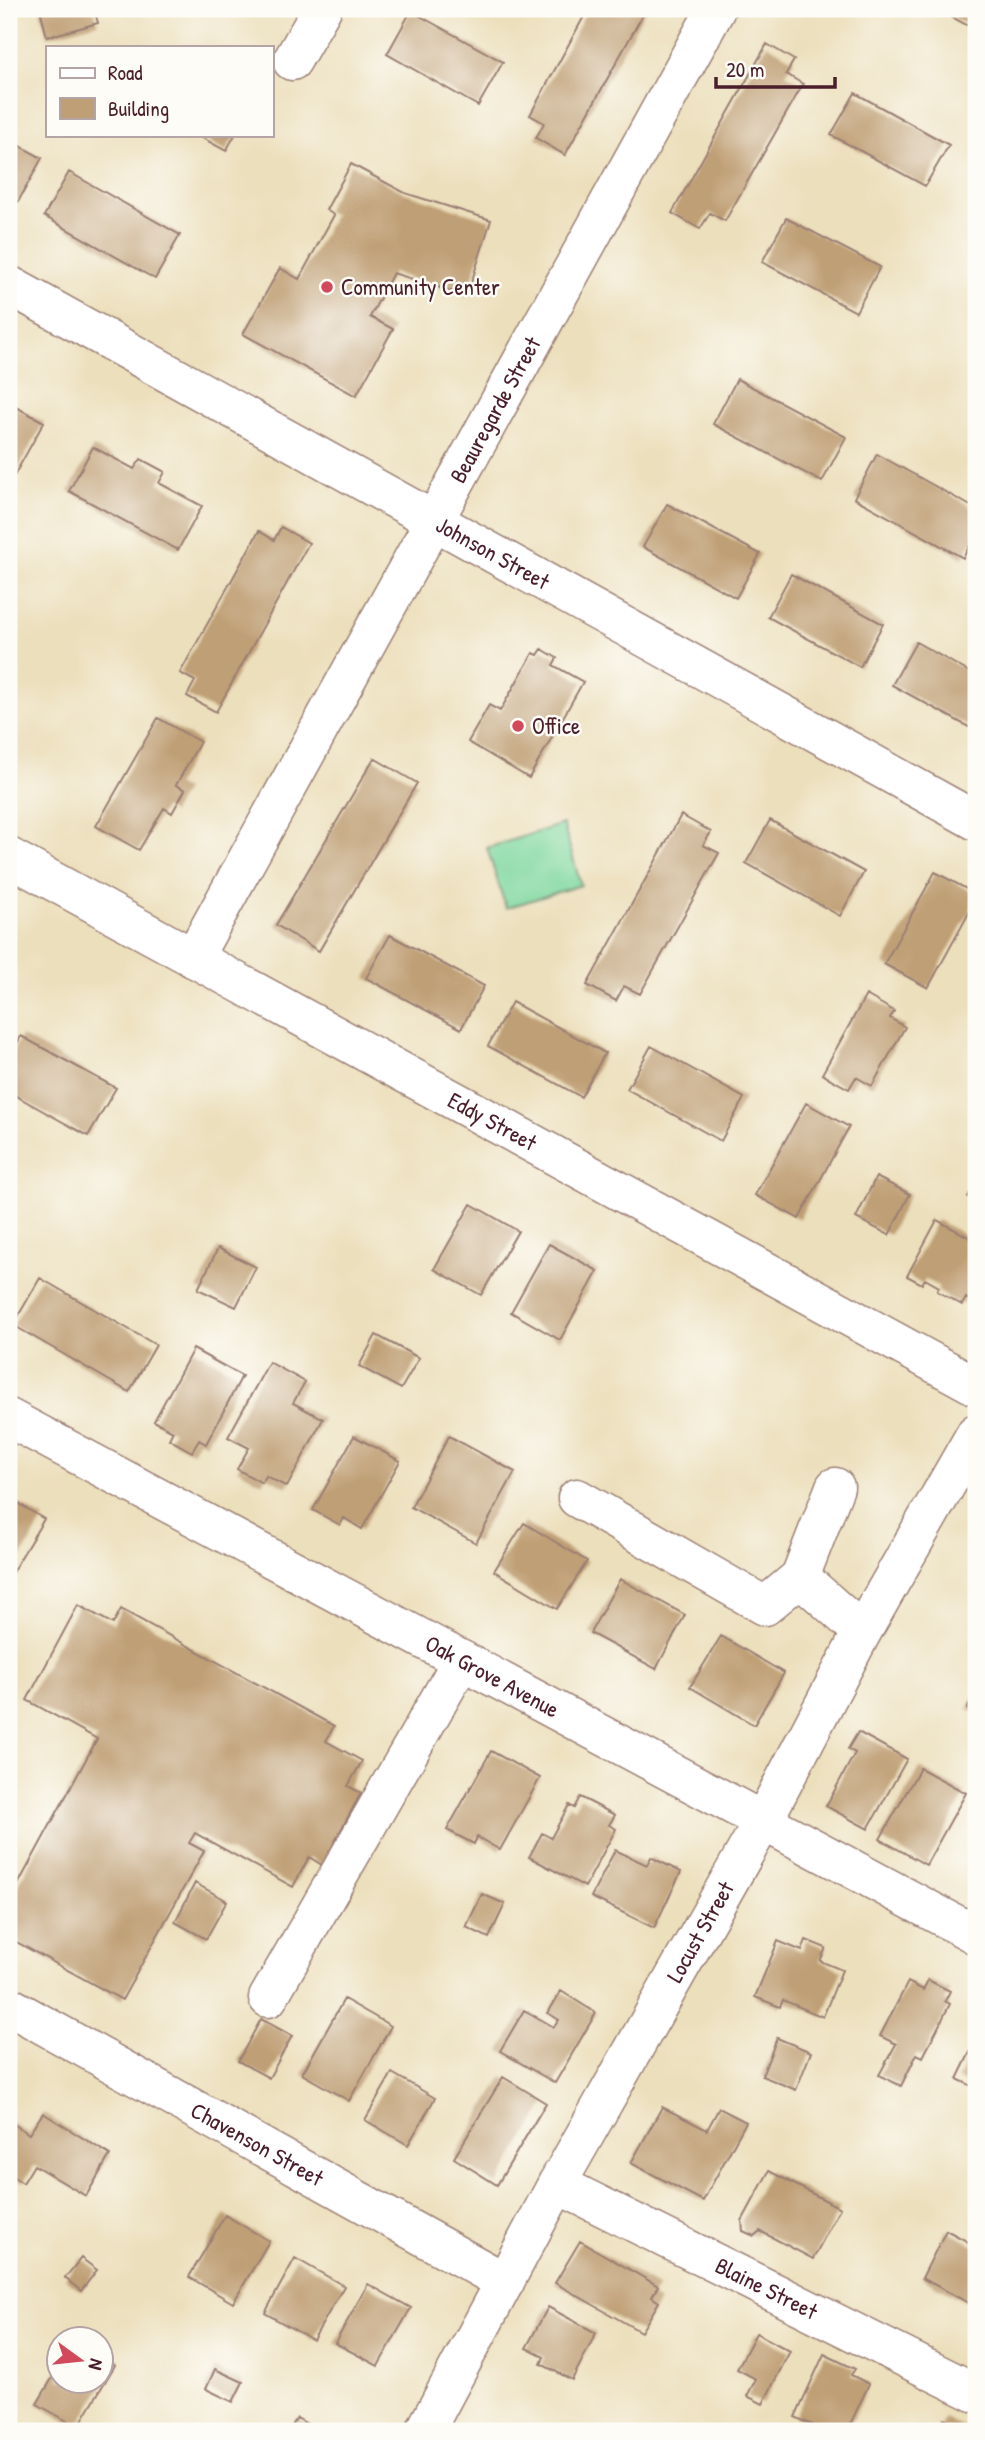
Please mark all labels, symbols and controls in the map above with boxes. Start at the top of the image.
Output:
legend [46,46,273,136]
scale bar [716,46,834,90]
text: 20 m [726,55,764,84]
text: Road [108,58,142,87]
text: Building [108,94,169,123]
place label: Community Center [341,271,500,302]
marker: Community Center [319,279,335,295]
street label: Beauregarde Street [442,330,548,488]
street label: Johnson Street [431,509,556,597]
place label: Office [532,710,580,741]
marker: Office [510,718,526,734]
street label: Eddy Street [443,1084,543,1158]
street label: Oak Grove Avenue [420,1627,565,1724]
street label: Locust Street [659,1874,741,1988]
street label: Chavenson Street [185,2094,330,2194]
street label: Blaine Street [710,2249,824,2327]
north arrow [46,2324,116,2394]
text: N [83,2356,110,2373]

